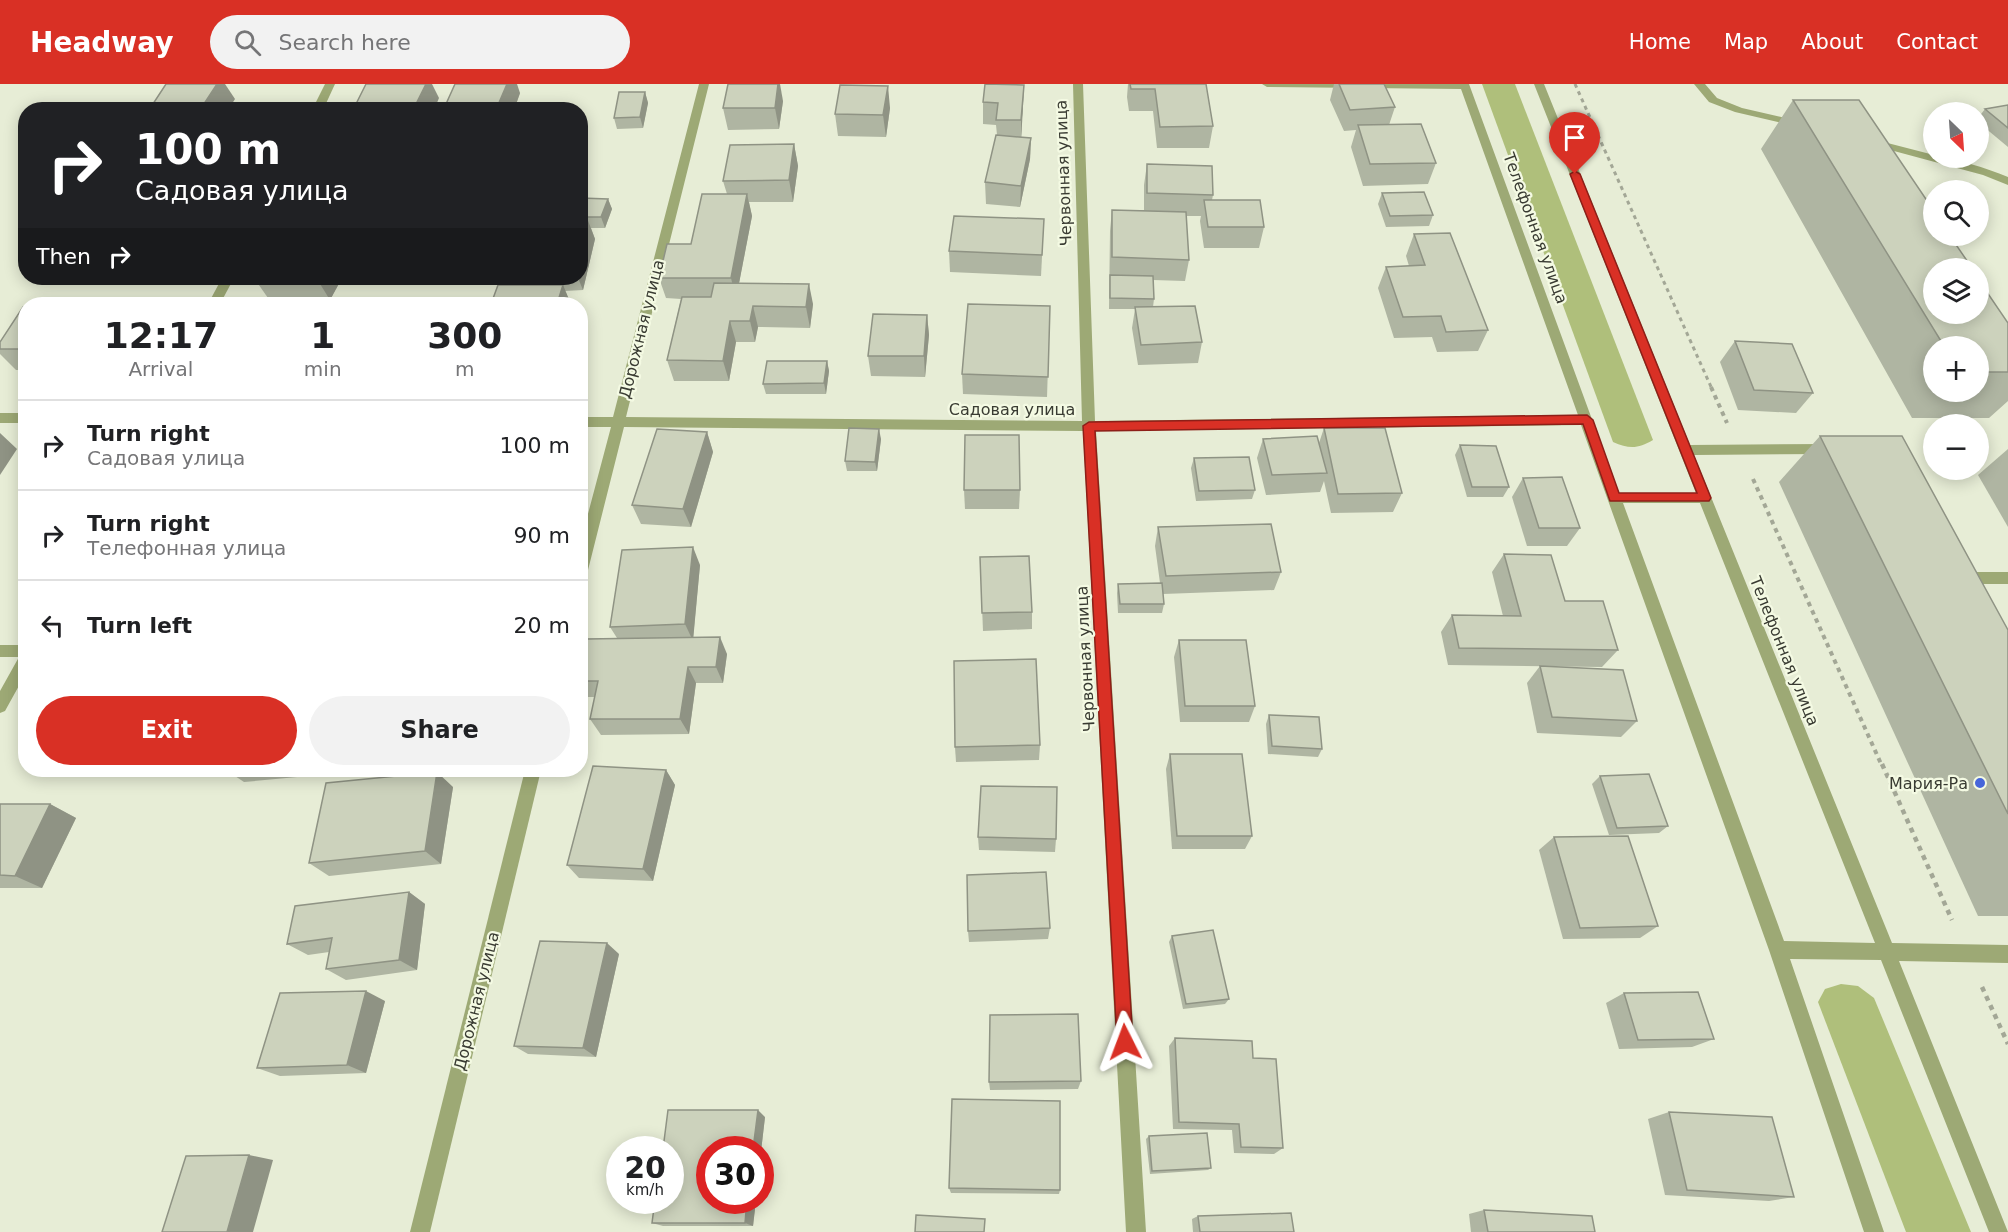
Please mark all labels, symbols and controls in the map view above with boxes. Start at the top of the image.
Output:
search box [210,15,630,69]
text: Headway [30,26,174,59]
icon: search [231,26,264,59]
text: Search here [279,30,411,55]
text: Home [1629,30,1691,54]
text: Map [1724,30,1768,54]
text: About [1801,30,1863,54]
text: Contact [1896,30,1978,54]
street label: Червонная улица [1051,99,1076,246]
north arrow [1923,102,1989,168]
map controls [1923,102,1989,480]
pin [1549,112,1600,174]
icon: arrive [1558,121,1591,154]
text: 100 m [135,125,281,174]
icon: right [36,126,114,204]
street label: Телефонная улица [1499,149,1572,306]
text: Садовая улица [135,175,349,206]
button: search [1923,180,1989,246]
icon: right [103,240,136,273]
text: Then [36,244,91,269]
street label: Дорожная улица [615,258,668,401]
button: layers [1923,258,1989,324]
text: 12:17 [104,315,218,356]
text: 1 [310,315,335,356]
text: 300 [427,315,502,356]
button: + [1923,336,1989,402]
text: Arrival [128,357,193,381]
text: min [304,357,342,381]
text: m [455,357,475,381]
street label: Садовая улица [949,400,1075,419]
button: − [1923,414,1989,480]
text: Turn right [87,421,210,446]
icon: right [36,429,69,462]
text: 100 m [500,433,570,458]
text: Садовая улица [87,446,245,470]
text: Turn right [87,511,210,536]
icon: right [36,519,69,552]
text: 90 m [514,523,570,548]
text: Телефонная улица [87,536,286,560]
street label: Телефонная улица [1745,573,1823,729]
street label: Червонная улица [1072,585,1099,733]
icon: left [36,609,69,642]
text: Turn left [87,613,192,638]
text: 20 m [514,613,570,638]
button: Exit [36,696,297,765]
button: Share [309,696,570,765]
place label: Мария-Ра [1889,774,1968,793]
marker: Мария-Ра [1973,776,1987,790]
street label: Дорожная улица [450,930,503,1073]
position arrow [1093,1010,1157,1074]
speed limit sign: 30 [696,1136,774,1214]
text: 20 [624,1150,666,1185]
text: km/h [626,1181,664,1199]

